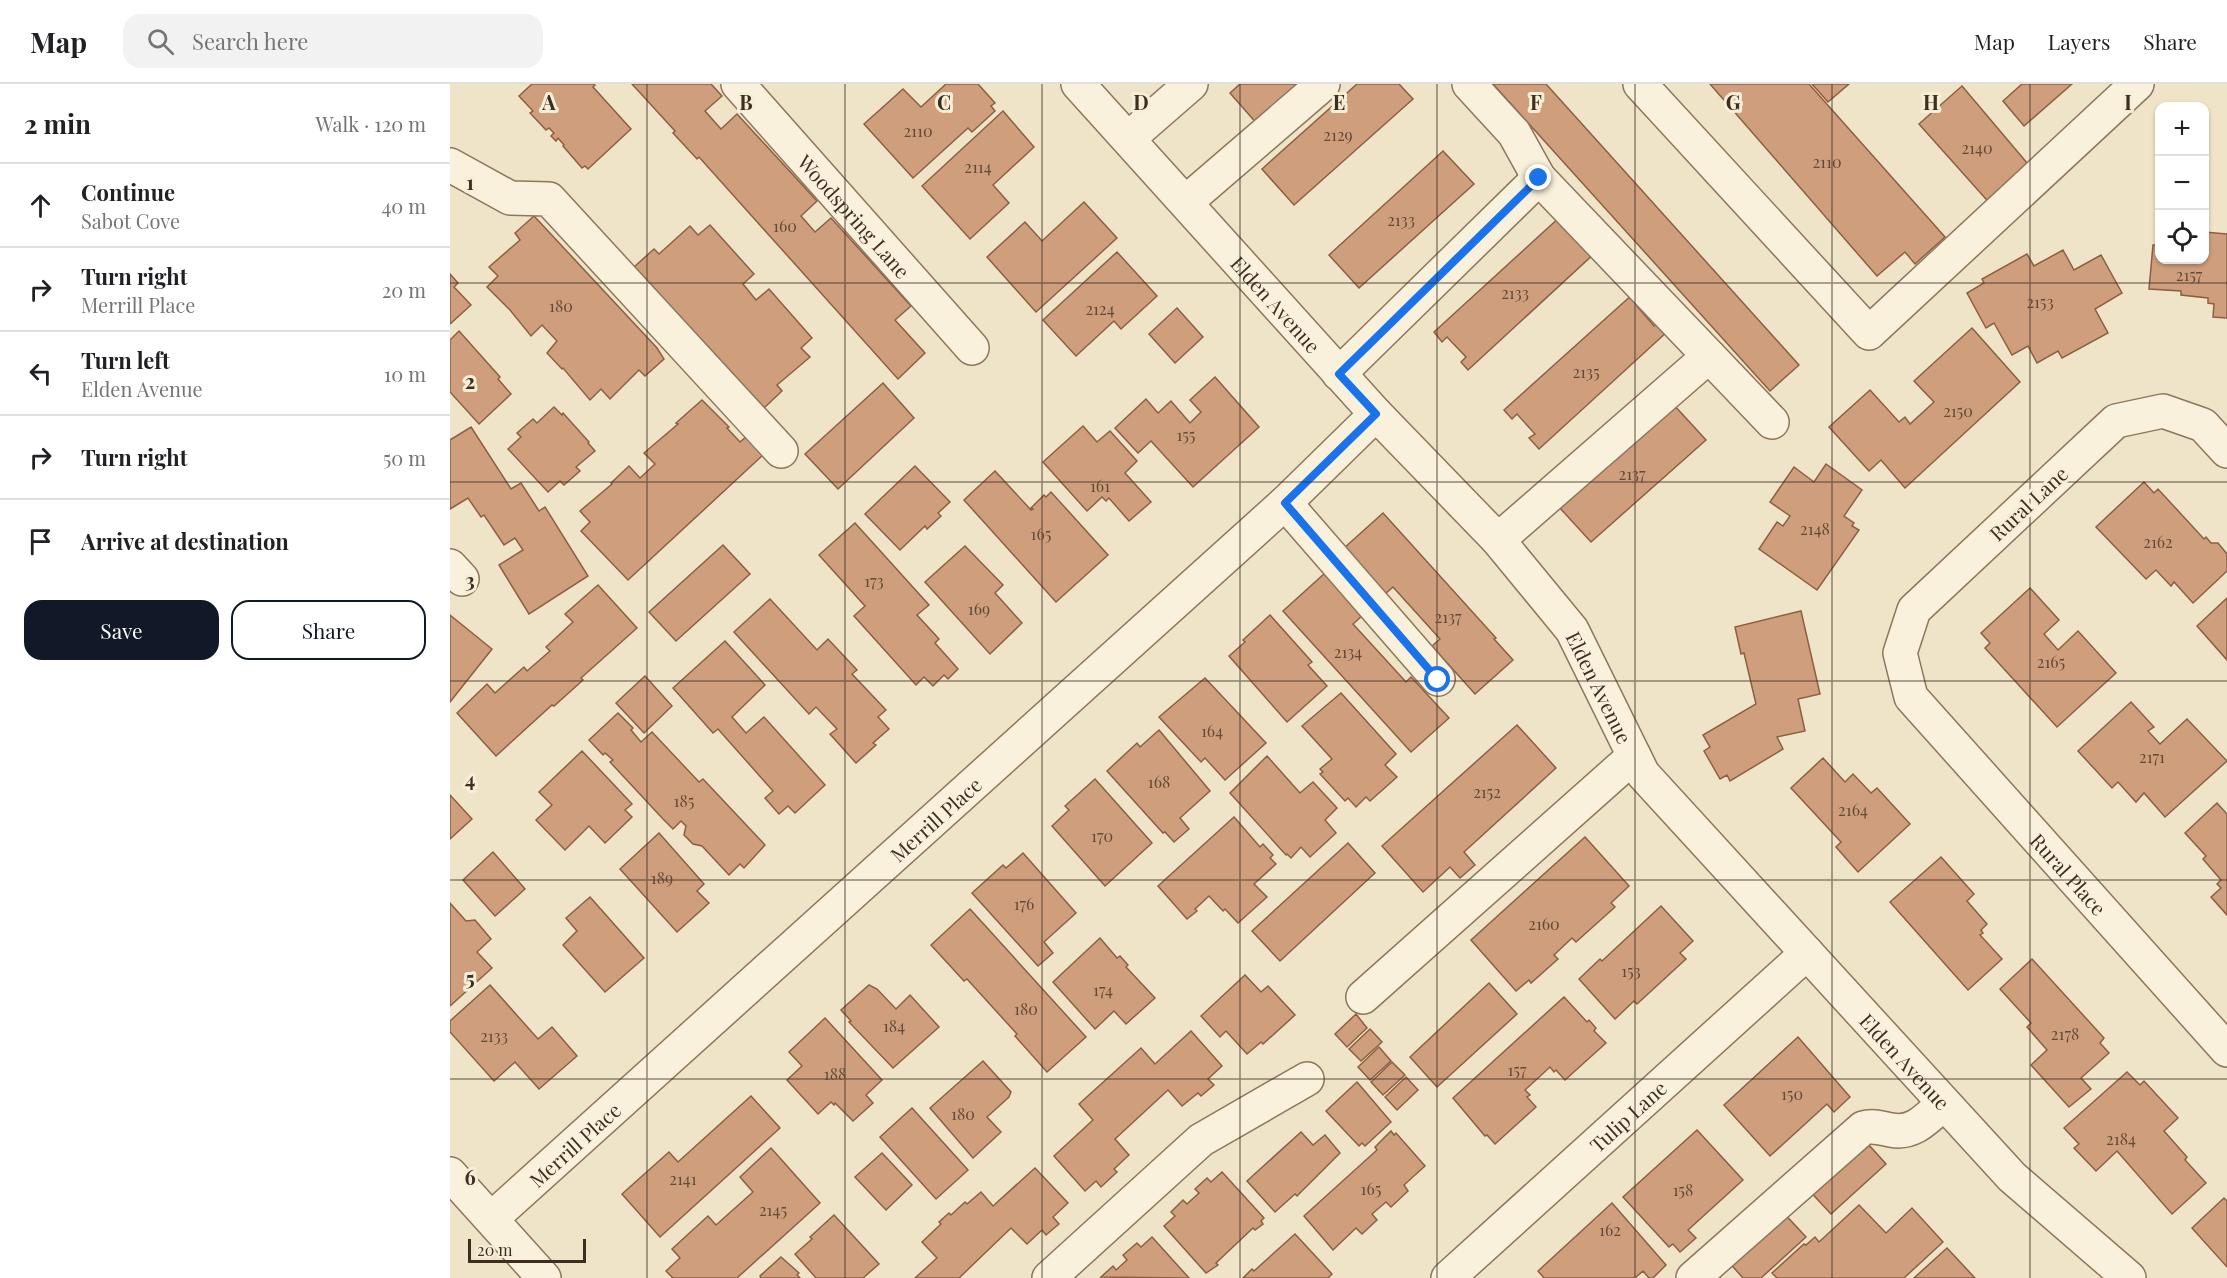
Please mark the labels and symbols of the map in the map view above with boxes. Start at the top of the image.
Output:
text: A [541,88,556,115]
text: B [739,88,753,115]
text: C [937,88,951,115]
text: D [1133,88,1149,115]
text: E [1333,88,1345,115]
text: F [1530,88,1542,115]
text: G [1726,88,1741,115]
text: H [1923,88,1939,115]
text: I [2124,88,2132,115]
house number: 2110 [903,120,933,141]
house number: 2129 [1323,124,1353,145]
house number: 2140 [1961,137,1993,158]
street label: Woodspring Lane [792,147,917,283]
house number: 2110 [1812,151,1842,172]
house number: 2114 [964,156,992,177]
route end [1525,164,1551,190]
text: 1 [466,168,474,195]
house number: 2133 [1387,209,1415,230]
house number: 160 [773,215,797,236]
street label: Elden Avenue [1226,249,1327,358]
house number: 2157 [2176,264,2203,285]
house number: 2133 [1501,282,1529,303]
house number: 2153 [2026,291,2054,312]
house number: 180 [549,295,573,316]
house number: 2124 [1085,298,1115,319]
house number: 2135 [1572,361,1600,382]
text: 2 [465,367,475,394]
house number: 2150 [1943,400,1973,421]
house number: 155 [1176,424,1196,445]
street label: Rural Lane [1983,460,2073,546]
house number: 2137 [1618,463,1646,484]
house number: 161 [1090,475,1110,496]
house number: 2148 [1800,518,1830,539]
house number: 165 [1031,523,1051,544]
house number: 2162 [2143,531,2173,552]
text: 3 [465,566,475,593]
house number: 173 [864,570,884,591]
house number: 169 [968,598,990,619]
house number: 2137 [1434,606,1462,627]
street label: Elden Avenue [1561,626,1639,748]
house number: 2134 [1334,641,1362,662]
house number: 2165 [2037,651,2065,672]
route start [1424,666,1450,692]
house number: 164 [1201,720,1223,741]
house number: 2171 [2139,746,2165,767]
text: 4 [465,765,475,792]
street label: Merrill Place [884,770,987,867]
house number: 168 [1148,771,1170,792]
house number: 2152 [1473,781,1501,802]
house number: 185 [674,790,694,811]
house number: 2164 [1838,799,1868,820]
house number: 170 [1091,825,1113,846]
street label: Rural Place [2025,827,2113,920]
house number: 189 [651,867,673,888]
house number: 176 [1014,893,1034,914]
house number: 2160 [1528,913,1560,934]
house number: 153 [1621,960,1641,981]
text: 5 [465,964,475,991]
house number: 174 [1093,979,1113,1000]
house number: 180 [1014,998,1038,1019]
street label: Elden Avenue [1855,1007,1957,1115]
house number: 184 [883,1015,905,1036]
house number: 2178 [2051,1023,2079,1044]
house number: 2133 [480,1025,508,1046]
house number: 157 [1508,1059,1527,1080]
house number: 188 [824,1063,846,1084]
street label: Tulip Lane [1583,1074,1672,1157]
house number: 150 [1781,1083,1803,1104]
street label: Merrill Place [523,1096,626,1192]
house number: 180 [951,1103,975,1124]
house number: 2184 [2106,1128,2136,1149]
text: 6 [464,1163,476,1190]
house number: 2141 [669,1168,697,1189]
house number: 165 [1361,1178,1381,1199]
house number: 158 [1673,1179,1693,1200]
house number: 2145 [759,1199,787,1220]
house number: 162 [1599,1219,1621,1240]
scale bar [468,1236,586,1264]

